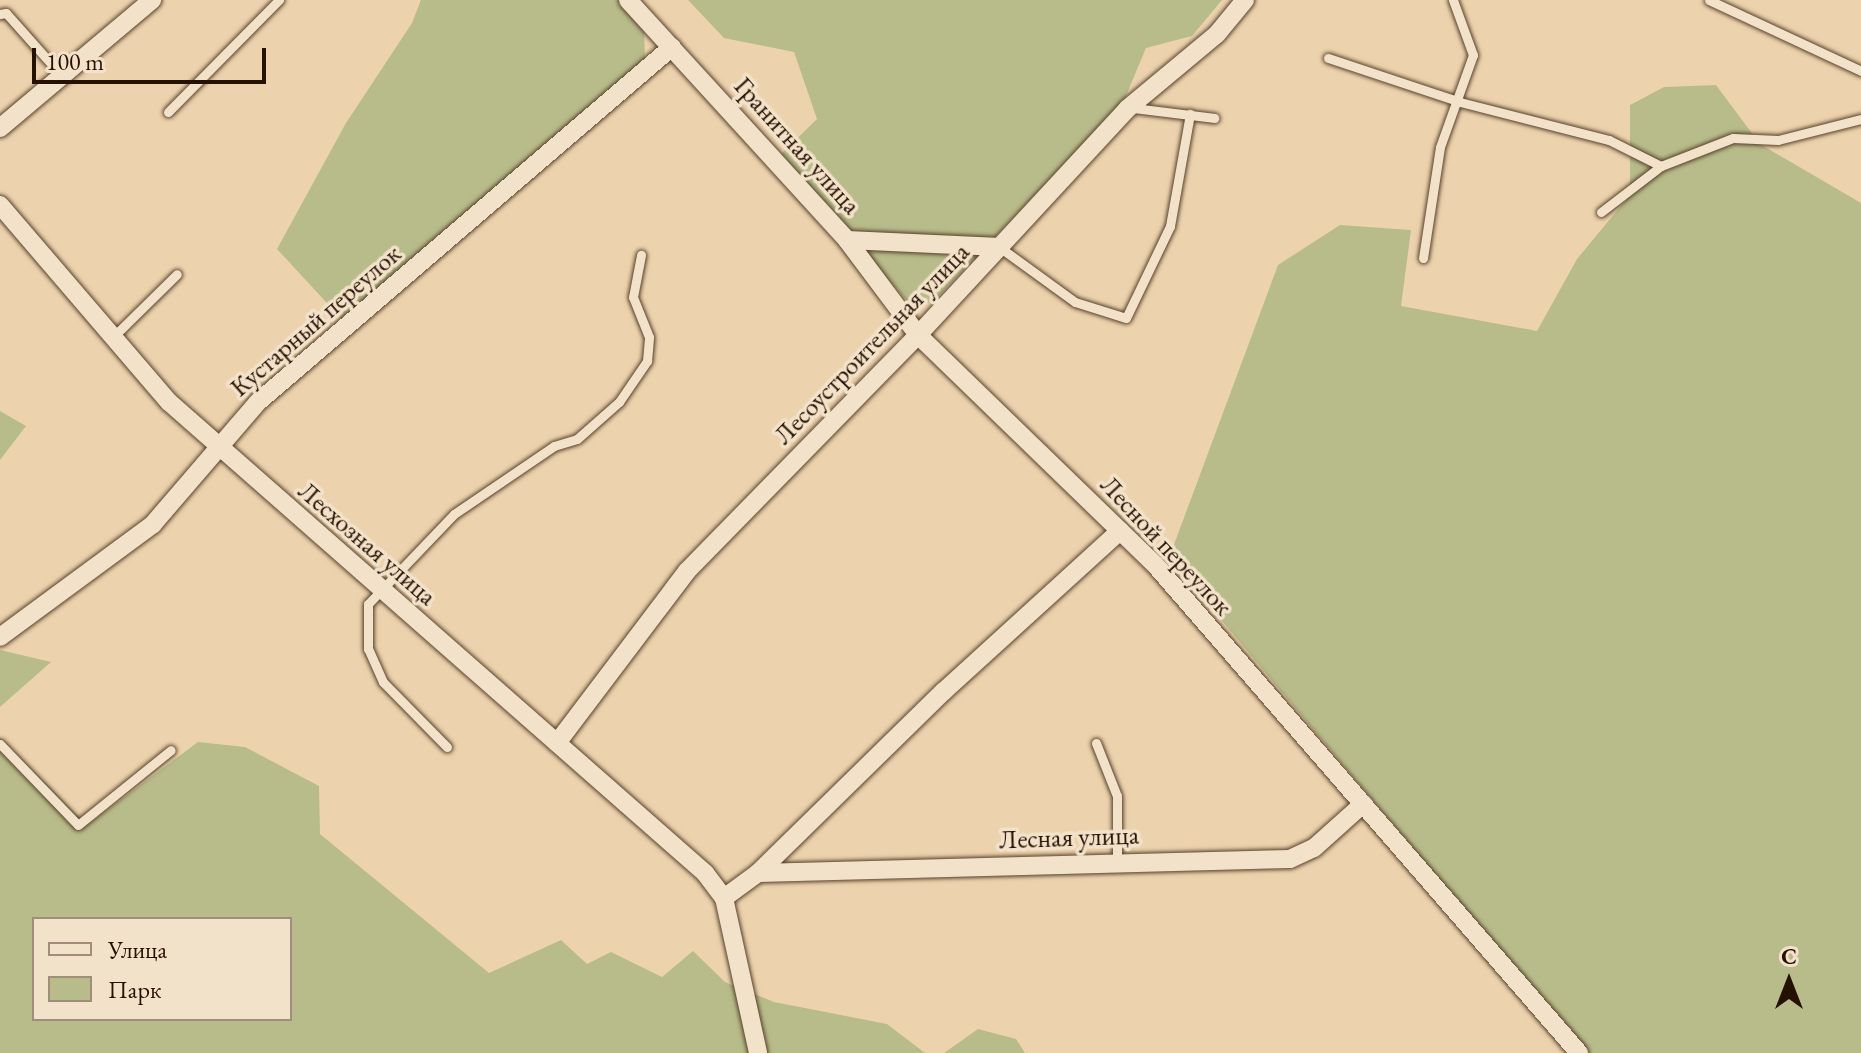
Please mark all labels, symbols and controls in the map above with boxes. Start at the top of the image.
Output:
scale bar [36,32,270,82]
text: 100 m [46,46,104,77]
street label: Гранитная улица [727,71,867,221]
street label: Лесоустроительная улица [768,237,976,451]
street label: Кустарный переулок [224,238,408,404]
street label: Лесной переулок [1093,470,1239,622]
street label: Лесхозная улица [292,476,442,612]
street label: Лесная улица [998,820,1140,856]
legend [32,917,292,1021]
text: Улица [108,934,167,965]
north arrow [1749,941,1829,1021]
text: С [1781,942,1797,971]
text: Парк [108,974,161,1005]

